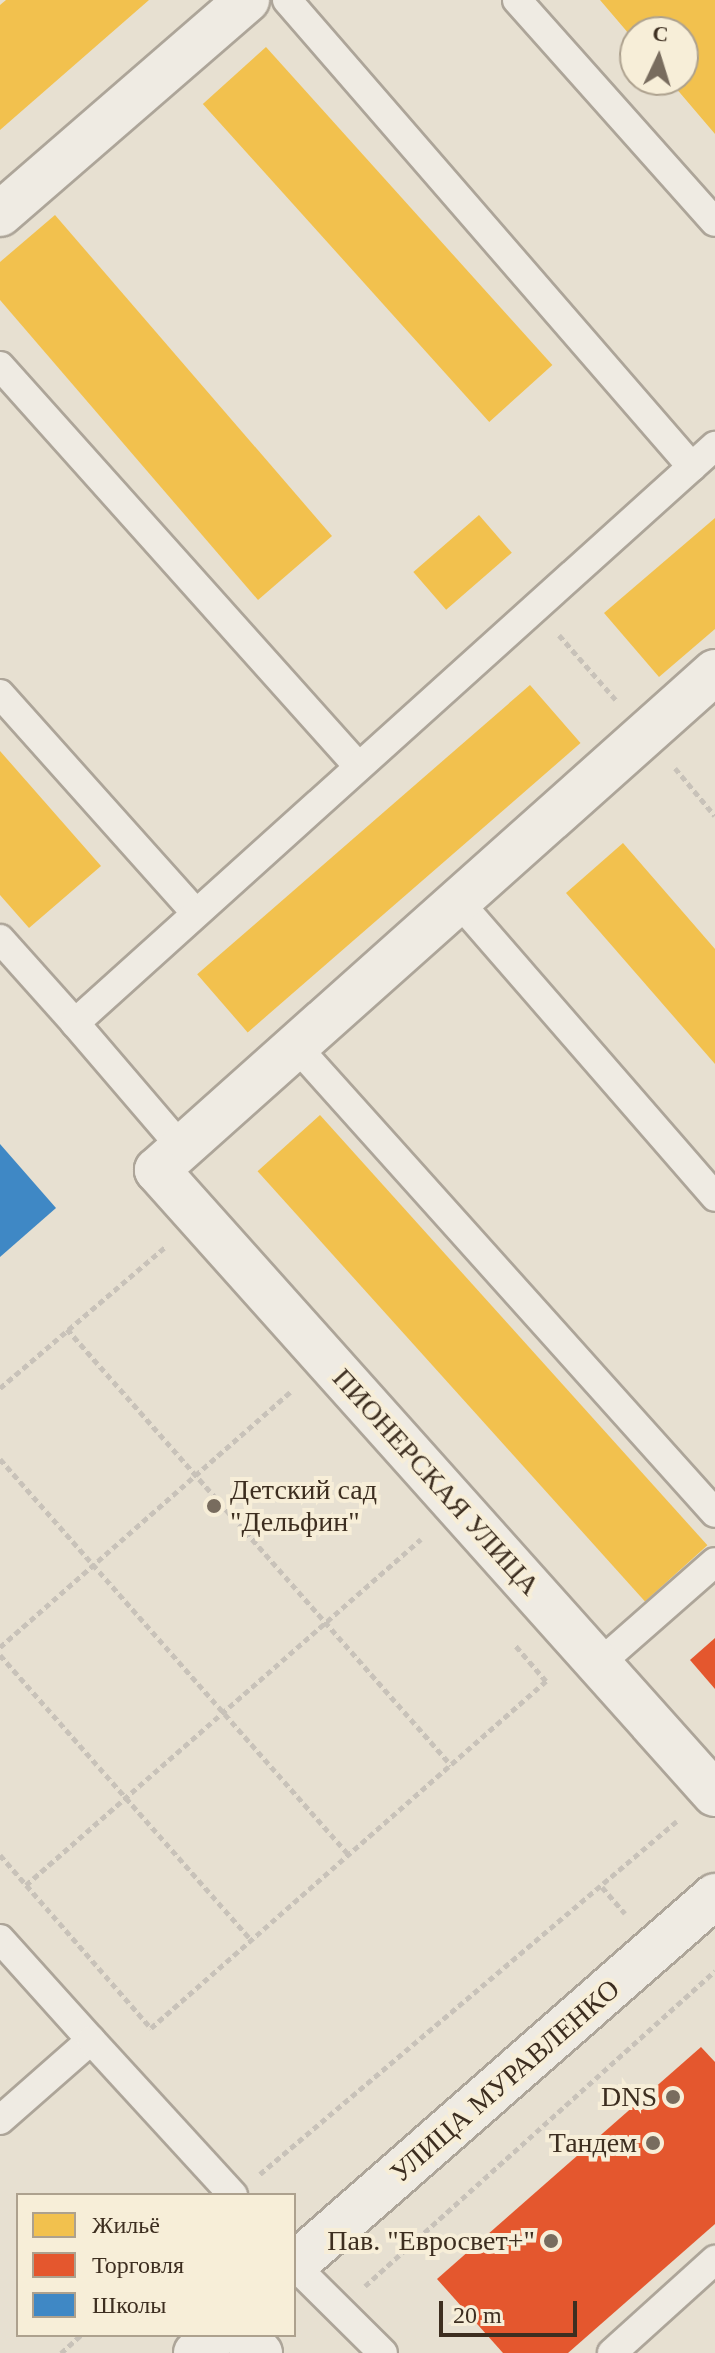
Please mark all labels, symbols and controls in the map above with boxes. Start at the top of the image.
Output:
north arrow [619,16,699,96]
text: С [652,21,669,47]
street label: ПИОНЕРСКАЯ УЛИЦА [325,1362,547,1602]
place label: Детский сад "Дельфин" [230,1473,377,1539]
marker: Детский сад "Дельфин" [205,1497,223,1515]
street label: УЛИЦА МУРАВЛЕНКО [384,1972,626,2190]
place label: DNS [601,2080,657,2114]
marker: DNS [664,2088,682,2106]
place label: Тандем [549,2126,637,2160]
marker: Тандем [644,2134,662,2152]
legend [16,2193,296,2337]
text: Жильё [92,2212,160,2238]
place label: Пав. "Евросвет+" [327,2224,535,2258]
marker: Пав. "Евросвет+" [542,2232,560,2250]
text: Торговля [92,2252,184,2278]
scale bar [443,2285,581,2335]
text: Школы [92,2292,166,2318]
text: 20 m [453,2302,502,2328]

